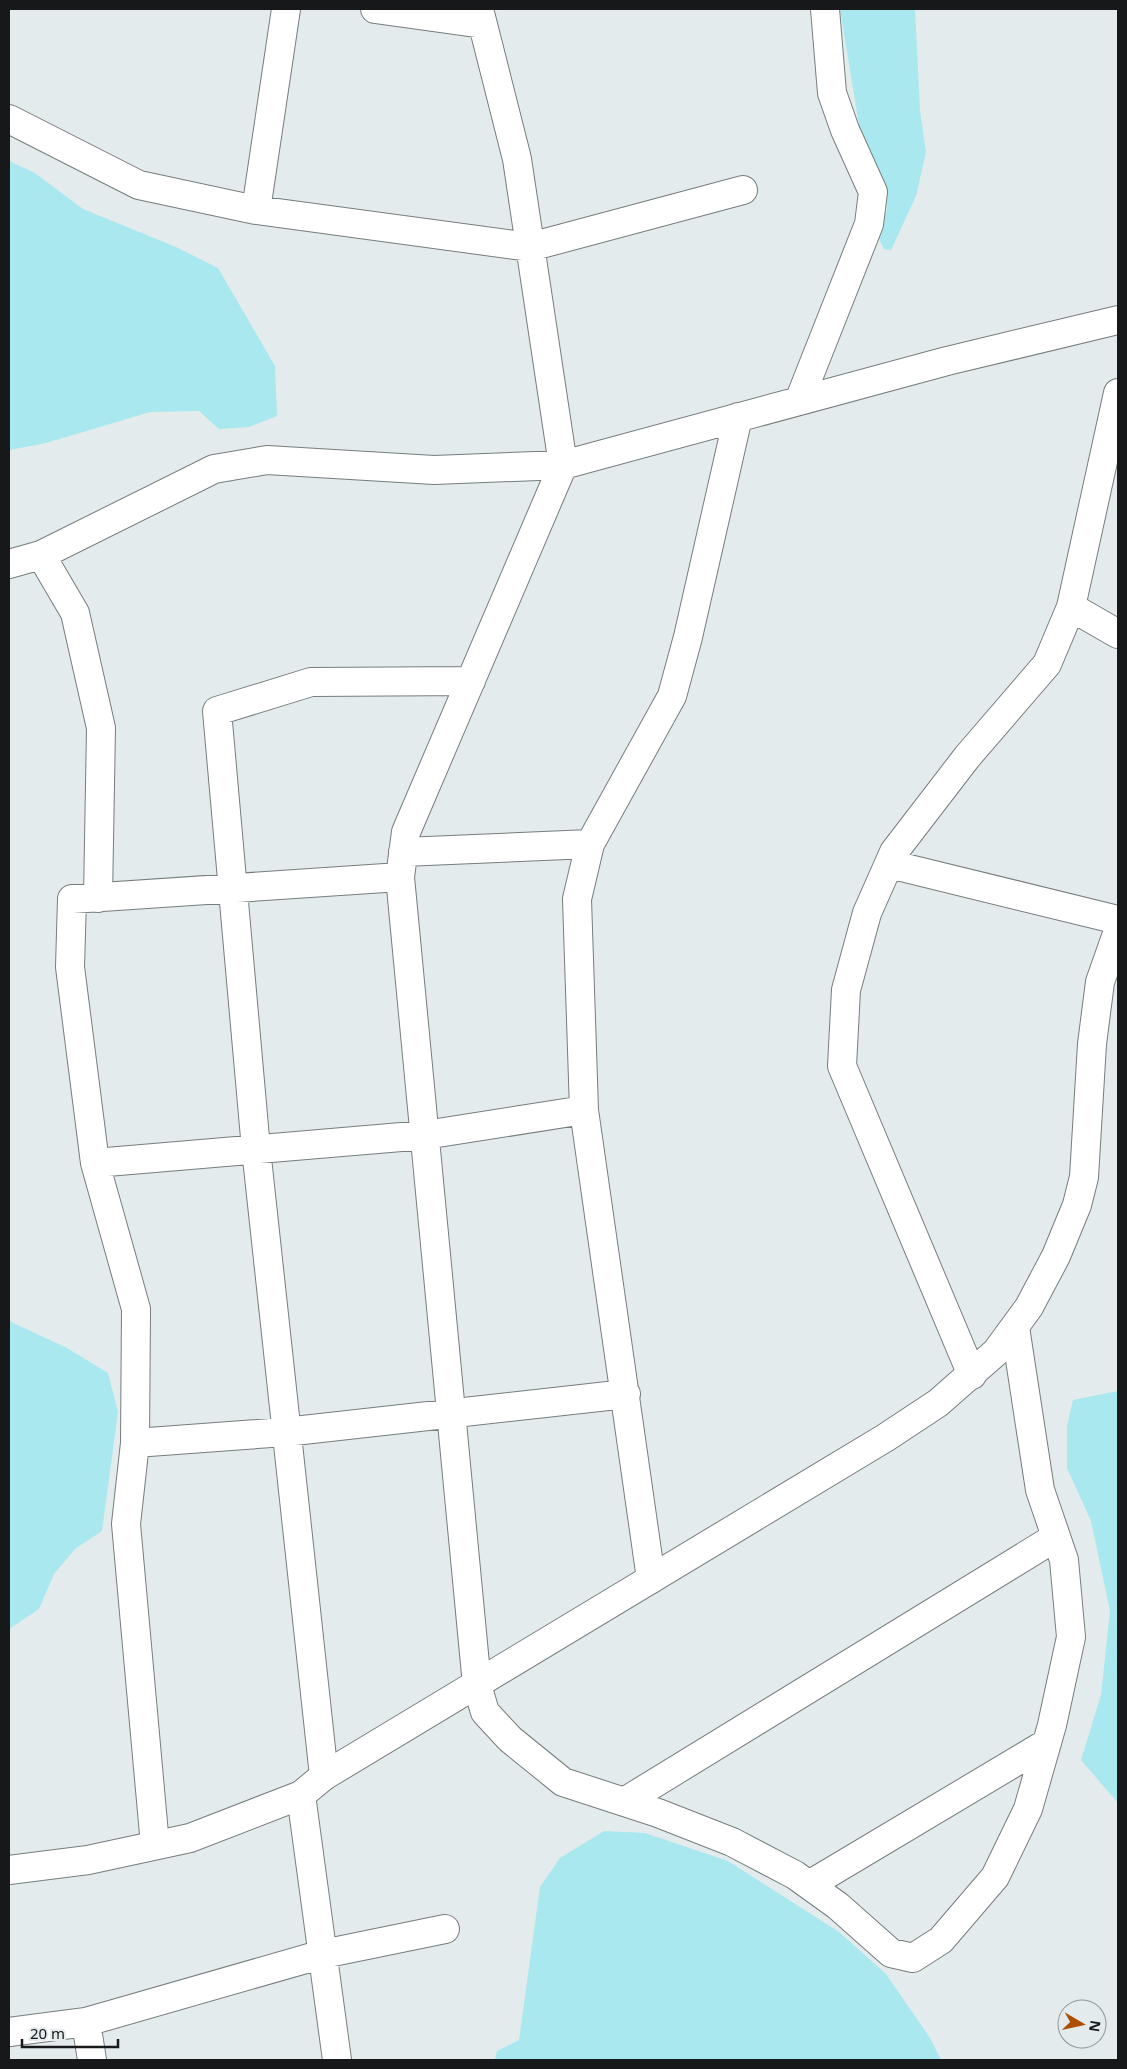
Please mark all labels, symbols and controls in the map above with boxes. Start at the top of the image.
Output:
north arrow [1057,1999,1107,2049]
scale bar [22,2016,119,2048]
text: N [1085,2019,1106,2033]
text: 20 m [30,2023,65,2043]

